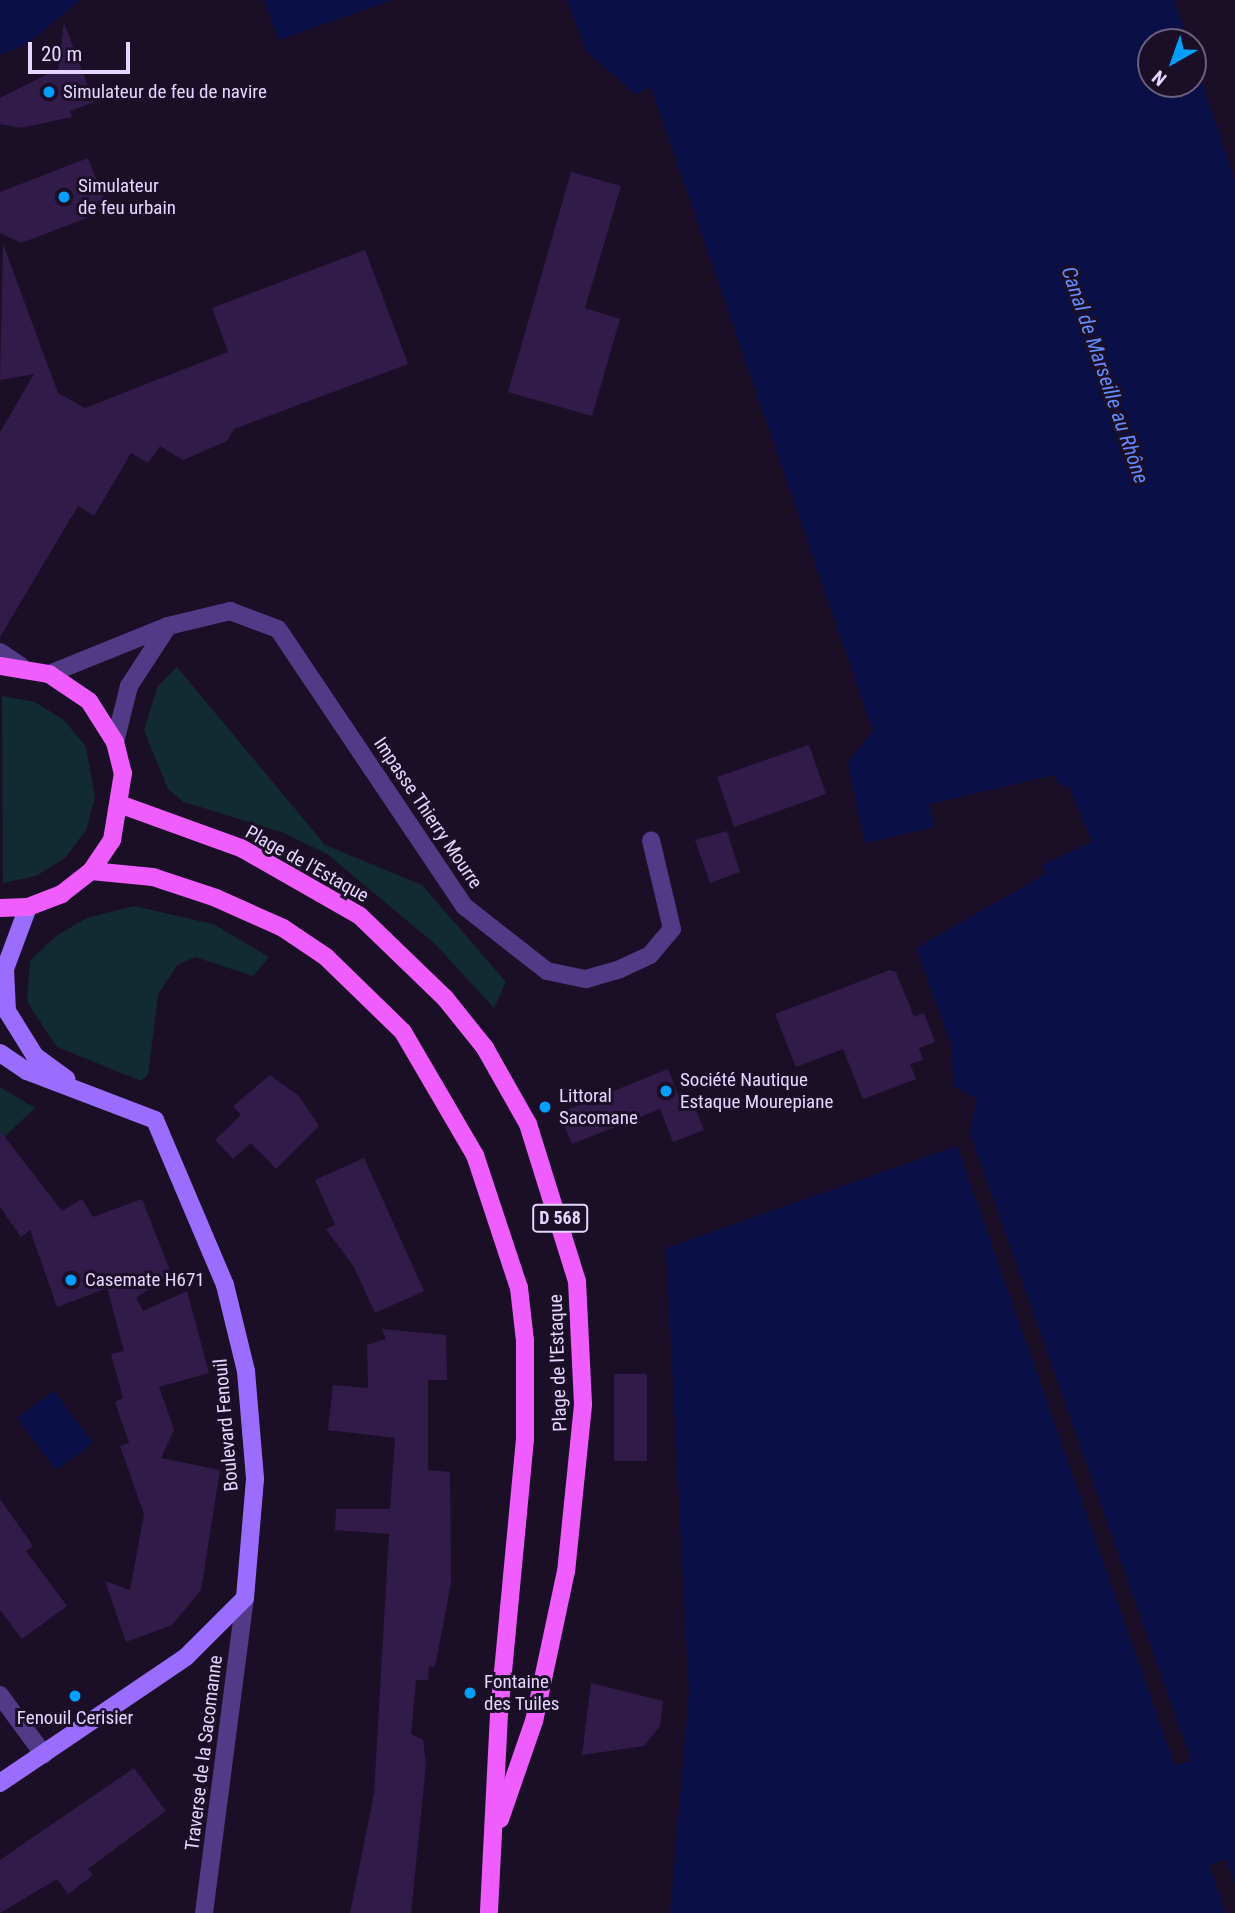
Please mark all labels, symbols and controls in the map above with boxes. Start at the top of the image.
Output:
scale bar [32,28,133,72]
north arrow [1137,28,1207,98]
text: 20 m [41,42,82,66]
text: N [1148,65,1171,90]
place label: Simulateur de feu de navire [63,81,267,103]
marker: Simulateur de feu de navire [41,84,57,100]
place label: Simulateur de feu urbain [78,175,176,219]
marker: Simulateur de feu urbain [56,189,72,205]
water label: Canal de Marseille au Rhône [1056,263,1154,487]
street label: Impasse Thierry Mourre [369,733,487,893]
street label: Plage de l'Estaque [241,821,373,907]
place label: Société Nautique Estaque Mourepiane [680,1069,833,1113]
marker: Société Nautique Estaque Mourepiane [658,1083,674,1099]
place label: Littoral Sacomane [559,1085,638,1129]
marker: Littoral Sacomane [537,1099,553,1115]
road number: D 568 [532,1204,588,1232]
place label: Casemate H671 [85,1269,205,1291]
marker: Casemate H671 [63,1272,79,1288]
street label: Plage de l'Estaque [544,1294,572,1432]
street label: Boulevard Fenouil [209,1358,243,1492]
street label: Traverse de la Sacomanne [181,1654,227,1852]
place label: Fontaine des Tuiles [484,1671,560,1715]
marker: Fontaine des Tuiles [462,1685,478,1701]
marker: Fenouil Cerisier [67,1688,83,1704]
place label: Fenouil Cerisier [17,1707,133,1729]

